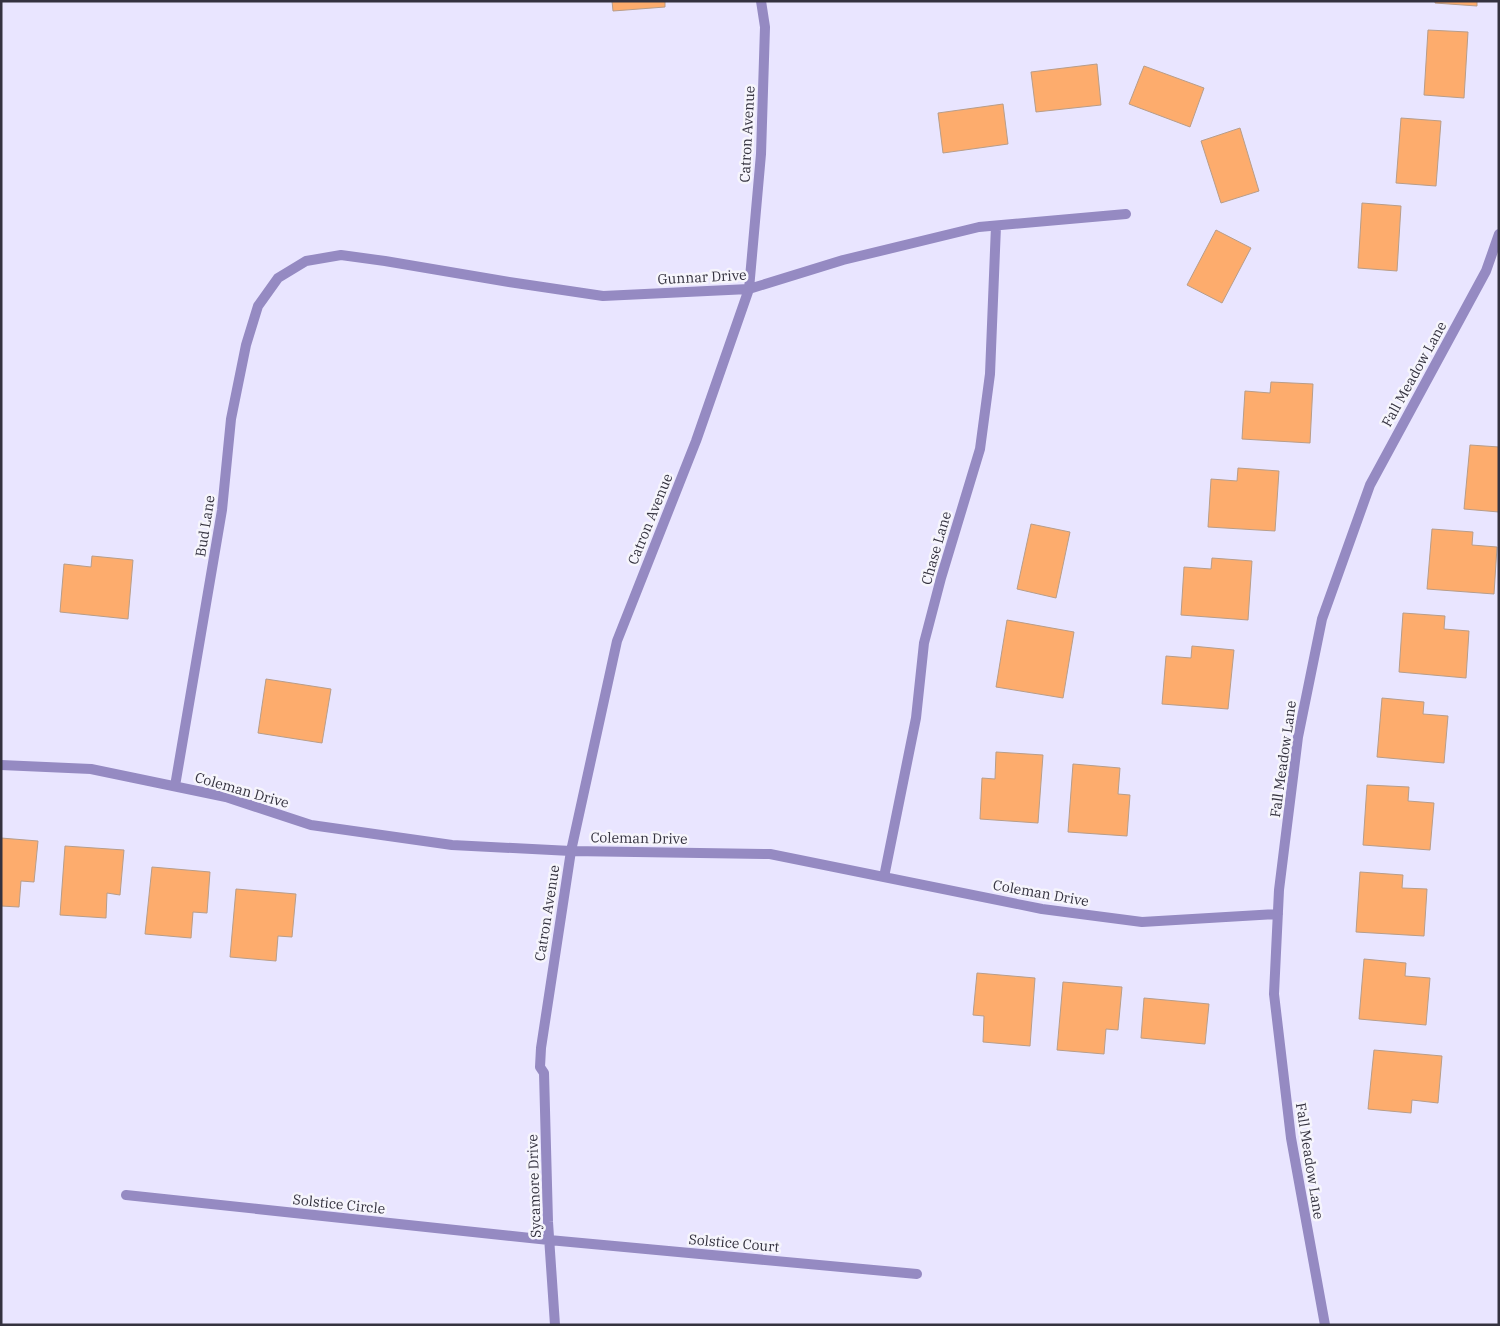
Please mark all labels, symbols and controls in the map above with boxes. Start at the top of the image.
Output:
street label: Catron Avenue [735,85,759,183]
street label: Gunnar Drive [657,266,747,288]
street label: Fall Meadow Lane [1378,318,1450,430]
street label: Catron Avenue [624,471,676,567]
street label: Bud Lane [191,494,219,558]
street label: Chase Lane [917,509,955,587]
street label: Fall Meadow Lane [1266,699,1300,819]
street label: Coleman Drive [193,768,291,812]
street label: Coleman Drive [590,828,688,848]
street label: Catron Avenue [531,864,563,962]
street label: Coleman Drive [992,876,1090,910]
street label: Fall Meadow Lane [1292,1101,1328,1221]
street label: Sycamore Drive [523,1134,545,1238]
street label: Solstice Circle [292,1190,386,1218]
street label: Solstice Court [688,1230,780,1256]

